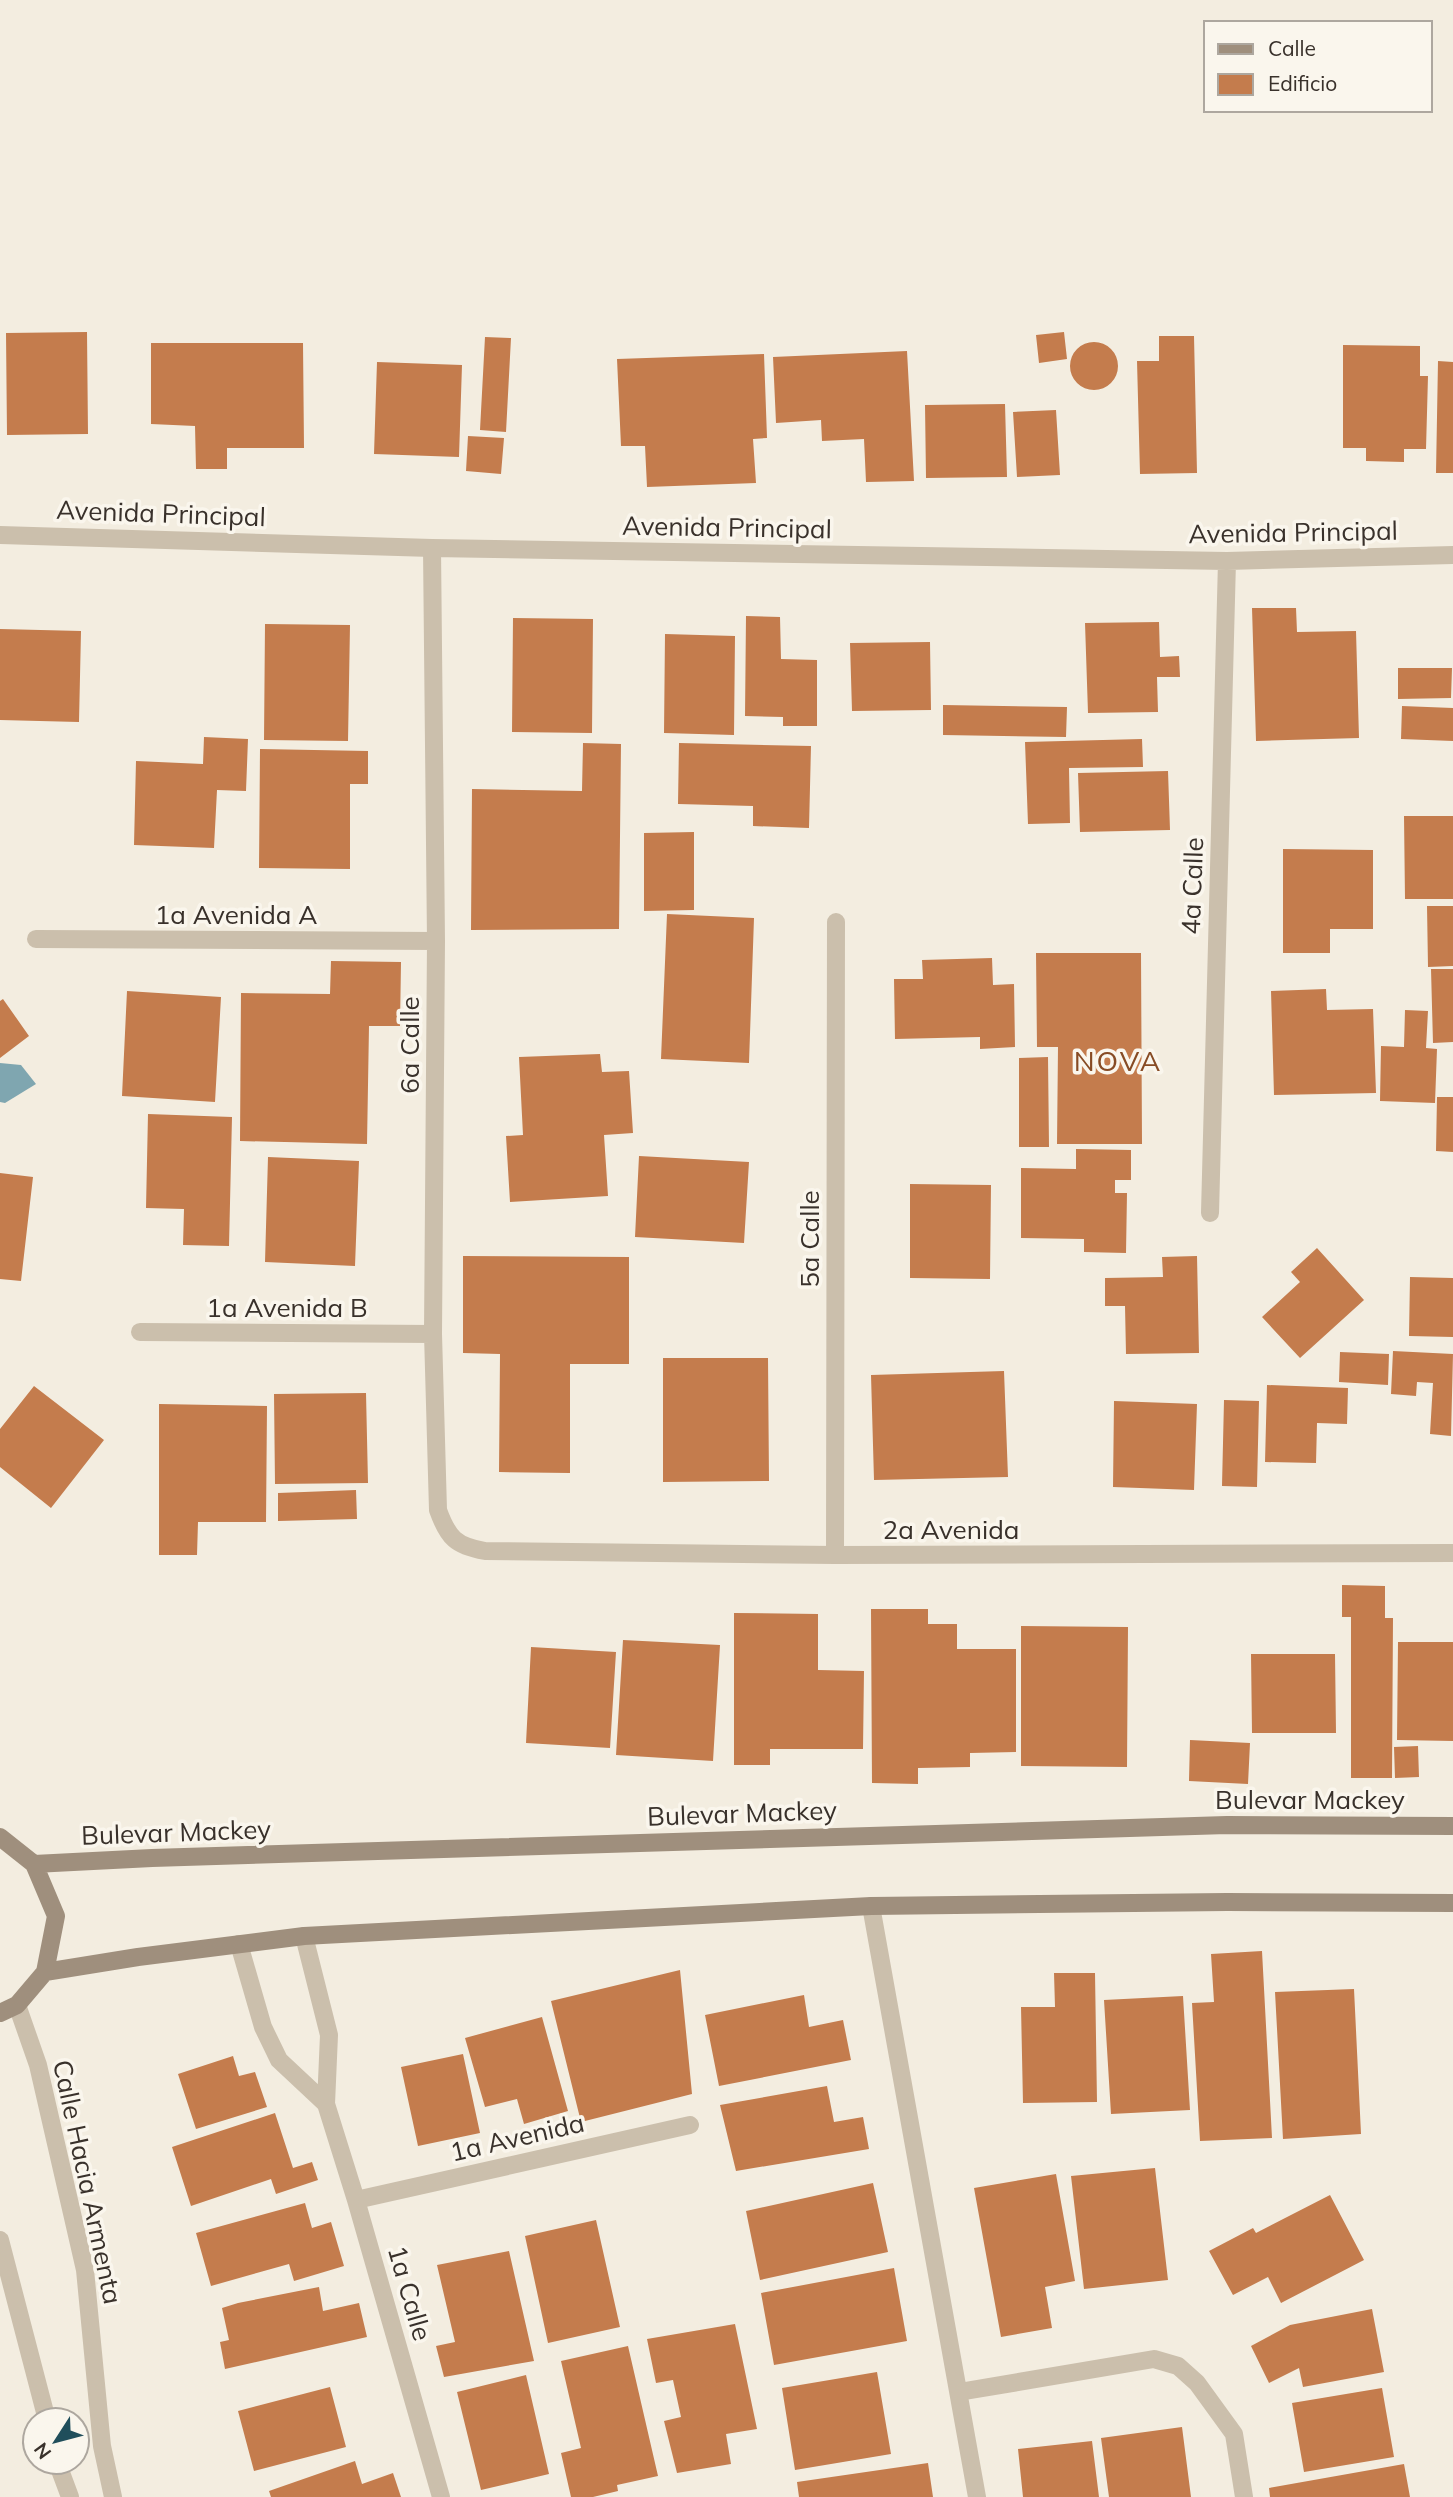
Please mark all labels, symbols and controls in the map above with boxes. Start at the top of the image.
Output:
legend [1204,21,1432,112]
text: Calle [1268,35,1316,61]
text: Edificio [1268,70,1337,96]
street label: Avenida Principal [56,493,266,533]
street label: Avenida Principal [622,509,832,545]
street label: Avenida Principal [1188,514,1398,550]
street label: 4a Calle [1174,837,1210,935]
street label: 1a Avenida A [155,898,317,931]
street label: 6a Calle [393,996,426,1094]
district label: NOVA [1074,1043,1162,1078]
street label: 5a Calle [793,1190,826,1288]
street label: 1a Avenida B [206,1291,368,1324]
street label: 2a Avenida [883,1513,1019,1546]
street label: Bulevar Mackey [1215,1783,1405,1816]
street label: Bulevar Mackey [647,1793,838,1833]
street label: Bulevar Mackey [81,1812,272,1852]
street label: Calle Hacia Armenta [46,2057,130,2307]
street label: 1a Avenida [447,2106,587,2168]
street label: 1a Calle [381,2242,439,2344]
north arrow [21,2406,91,2476]
text: N [28,2438,56,2464]

